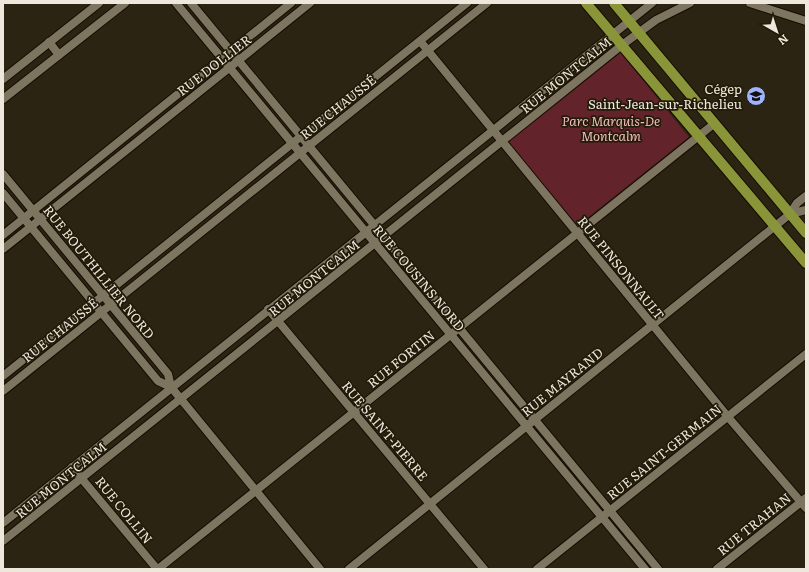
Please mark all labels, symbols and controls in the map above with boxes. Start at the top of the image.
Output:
north arrow [757,12,797,52]
street label: RUE DOLLIER [173,29,255,100]
text: N [775,31,793,50]
street label: RUE MONTCALM [516,32,615,117]
street label: RUE CHAUSSÉ [296,70,380,143]
place label: Cégep Saint-Jean-sur-Richelieu [588,79,742,113]
school or university icon: Cégep Saint-Jean-sur-Richelieu [745,85,767,107]
park label: Parc Marquis-De Montcalm [562,111,660,145]
street label: RUE BOUTHILLIER NORD [39,201,159,343]
street label: RUE PINSONNAULT [574,212,669,324]
street label: RUE COUSINS NORD [369,220,470,335]
street label: RUE MONTCALM [264,235,363,320]
street label: RUE CHAUSSÉ [18,293,102,366]
street label: RUE FORTIN [363,325,439,392]
street label: RUE MAYRAND [517,343,607,421]
street label: RUE SAINT-PIERRE [338,377,433,485]
street label: RUE SAINT-GERMAIN [602,399,725,504]
street label: RUE MONTCALM [11,437,110,522]
street label: RUE COLLIN [91,472,158,547]
street label: RUE TRAHAN [713,488,795,559]

